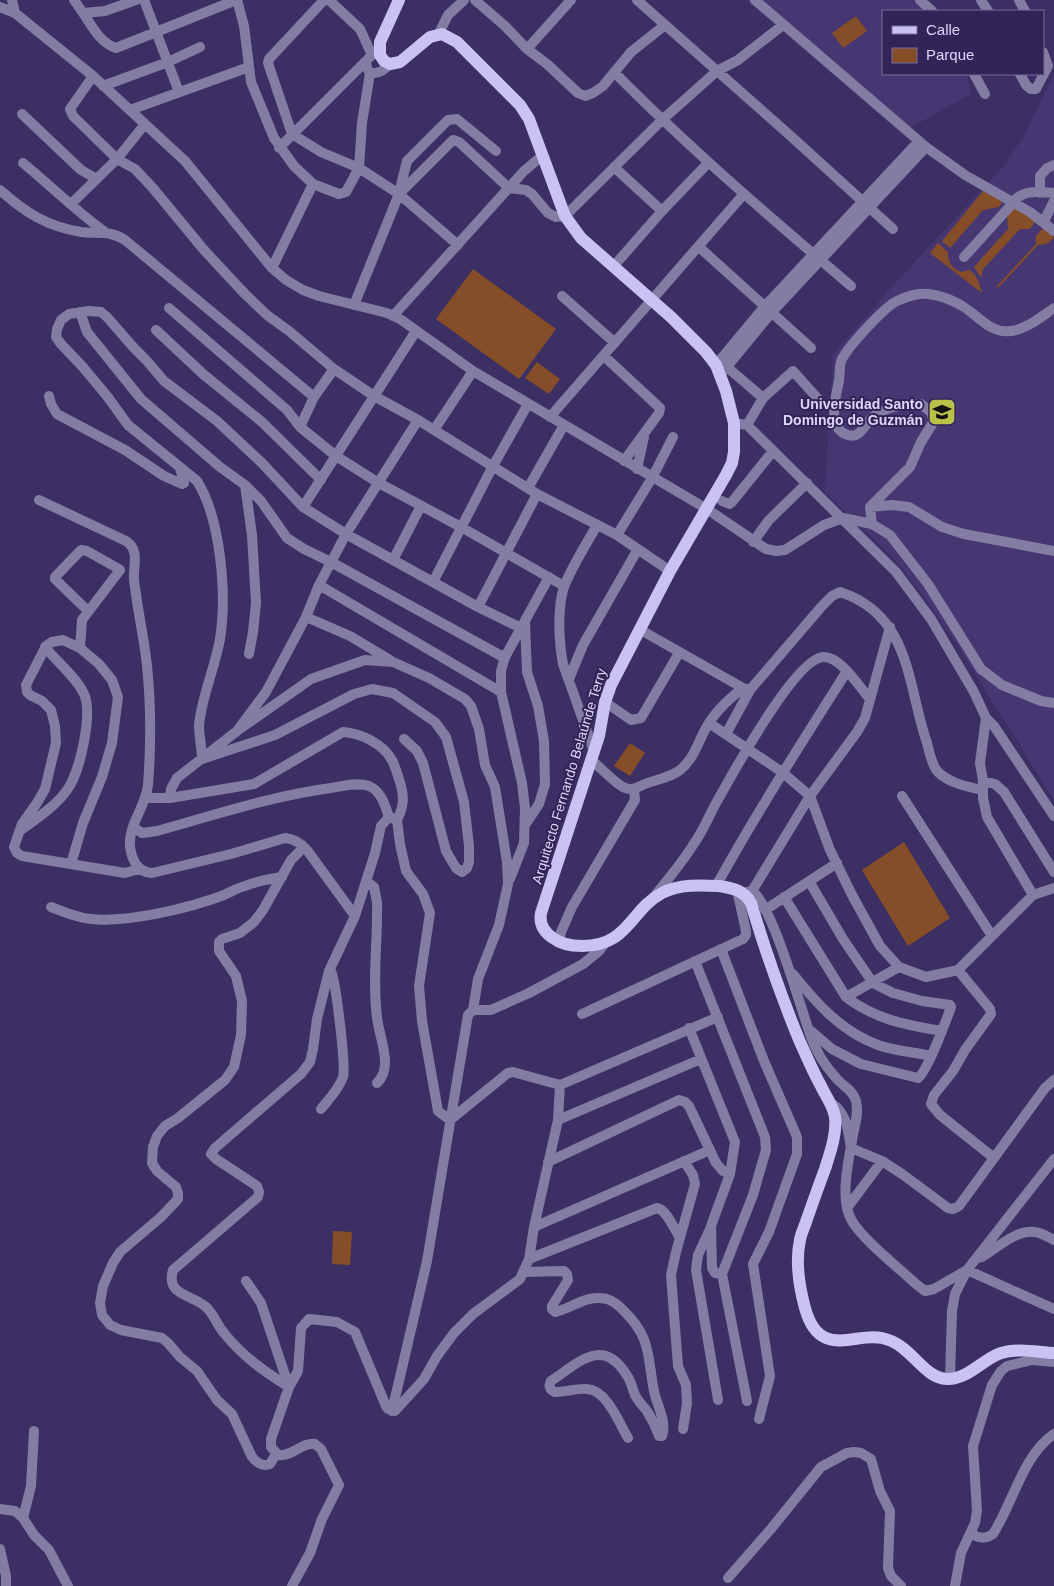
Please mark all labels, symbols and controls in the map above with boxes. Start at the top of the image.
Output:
legend [882,10,1044,75]
text: Calle [926,21,960,38]
text: Parque [926,46,974,63]
place label: Universidad Santo Domingo de Guzmán [783,396,923,428]
school or university icon: Universidad Santo Domingo de Guzmán [927,397,957,427]
street label: Arquitecto Fernando Belaúnde Terry [529,666,609,886]

